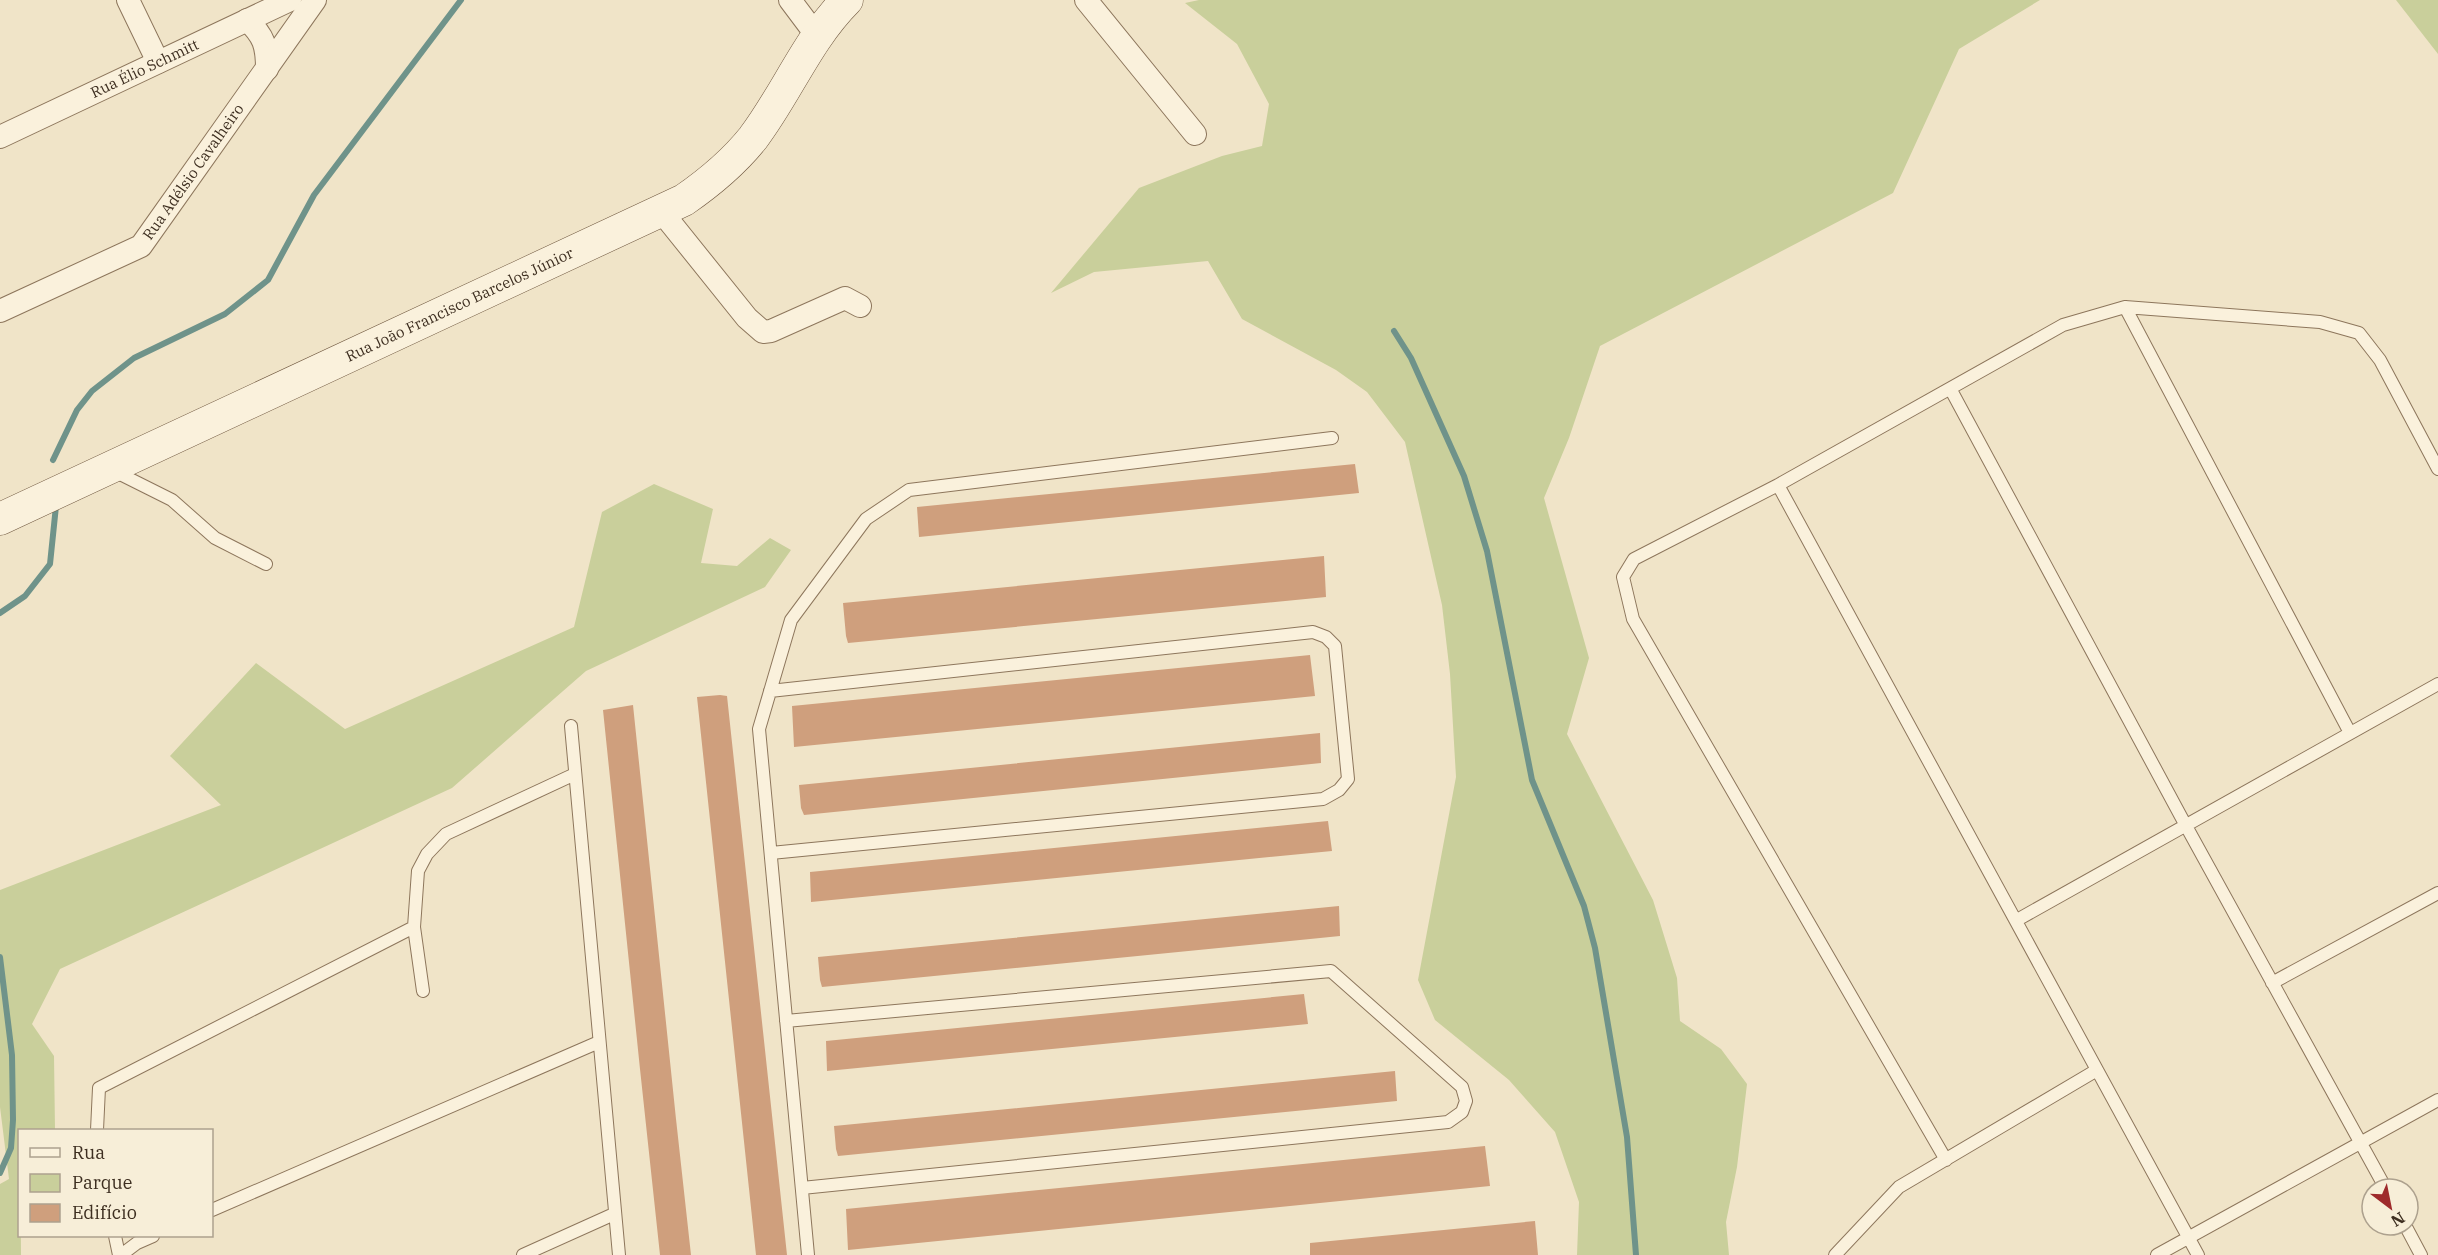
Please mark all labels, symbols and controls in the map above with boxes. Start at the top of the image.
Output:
street label: Rua Élio Schmitt [87,35,202,102]
street label: Rua Adélsio Cavalheiro [138,100,248,243]
street label: Rua João Francisco Barcelos Júnior [342,243,577,366]
legend [18,1129,213,1237]
text: Rua [72,1141,105,1164]
text: Parque [72,1171,132,1194]
north arrow [2360,1177,2420,1237]
text: Edifício [72,1201,137,1224]
text: N [2387,1208,2409,1232]

